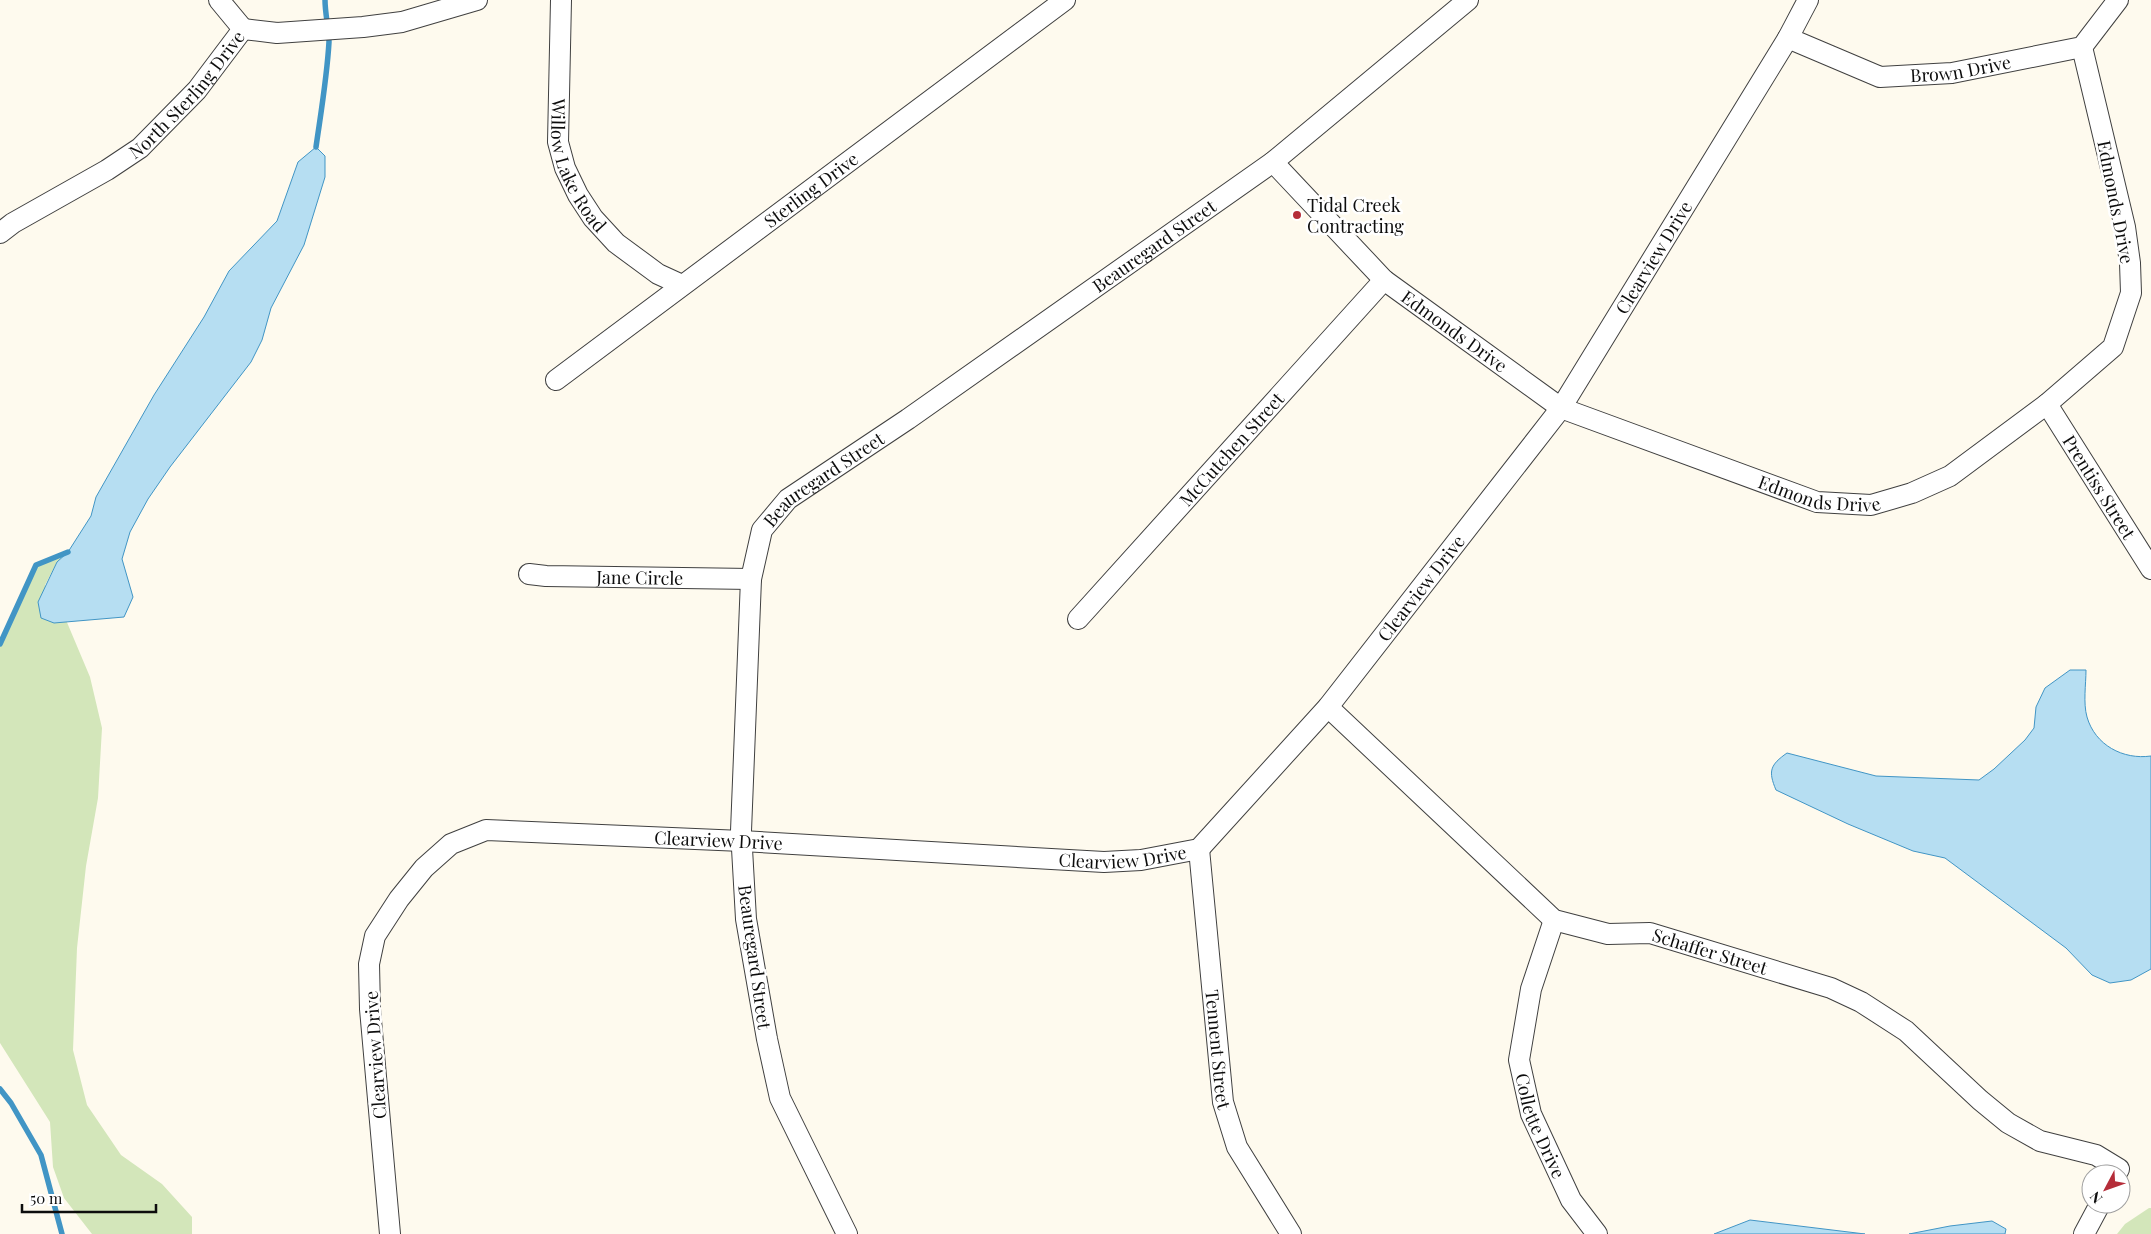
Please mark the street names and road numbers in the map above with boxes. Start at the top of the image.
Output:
street label: North Sterling Drive [124,26,250,164]
street label: Brown Drive [1910,50,2013,87]
street label: Willow Lake Road [546,97,612,237]
street label: Edmonds Drive [2092,138,2140,266]
street label: Sterling Drive [759,147,863,233]
street label: Beauregard Street [1088,194,1221,298]
street label: Clearview Drive [1610,196,1697,318]
street label: Edmonds Drive [1397,285,1512,377]
street label: McCutchen Street [1174,387,1289,511]
street label: Beauregard Street [758,426,889,532]
street label: Prentiss Street [2057,430,2141,544]
street label: Edmonds Drive [1755,469,1883,517]
street label: Clearview Drive [1372,530,1470,646]
street label: Jane Circle [595,565,684,590]
street label: Clearview Drive [654,825,783,855]
street label: Clearview Drive [1058,840,1189,874]
street label: Beauregard Street [733,883,777,1031]
street label: Schaffer Street [1649,922,1771,980]
street label: Tennent Street [1200,988,1237,1113]
street label: Clearview Drive [359,990,391,1120]
street label: Collette Drive [1510,1071,1571,1182]

